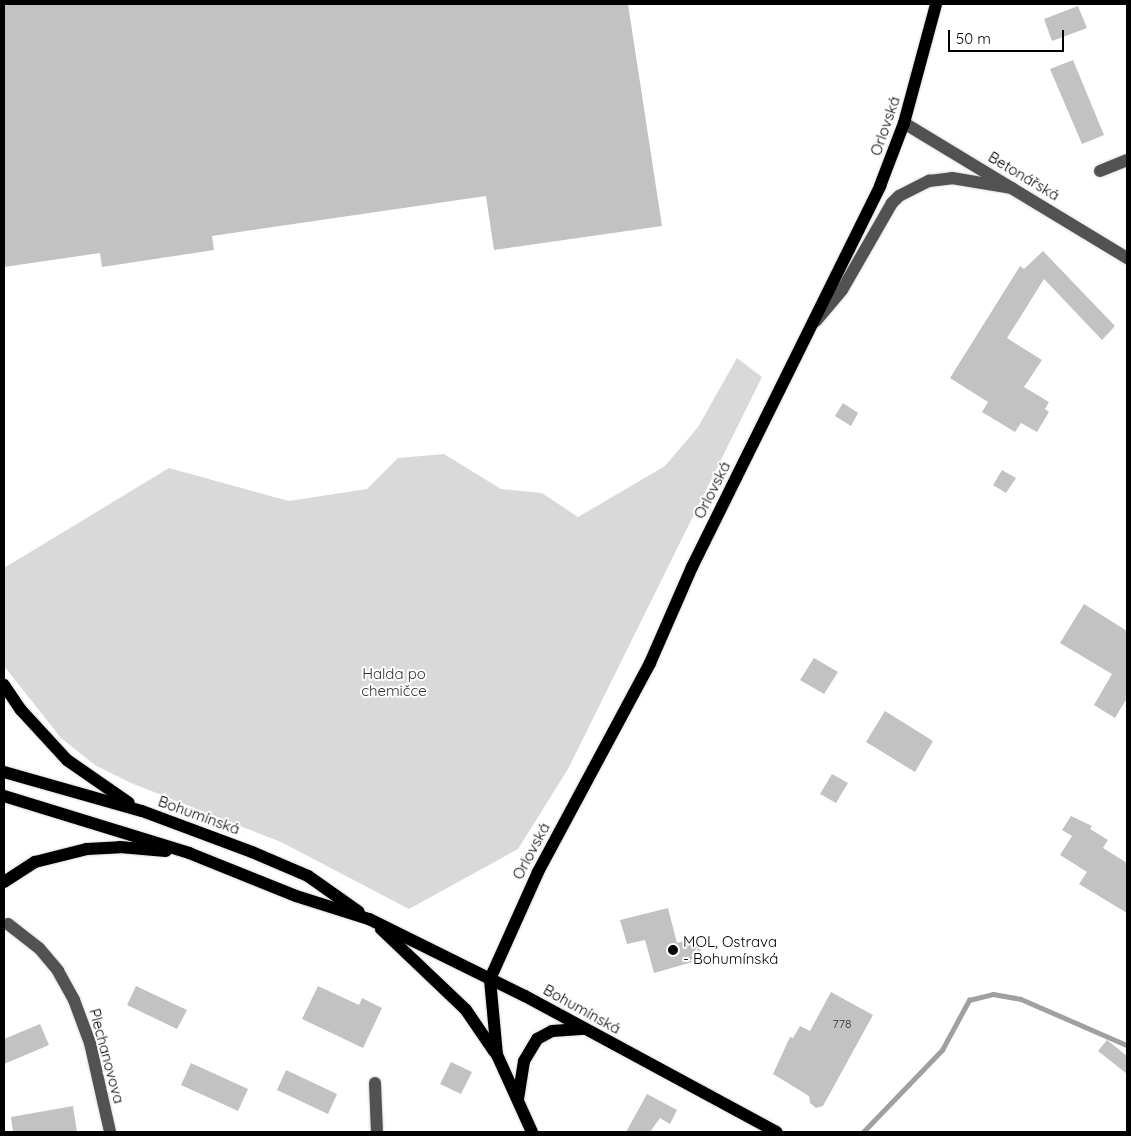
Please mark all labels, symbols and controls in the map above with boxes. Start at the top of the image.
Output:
scale bar [951,20,1067,52]
text: 50 m [956,29,991,48]
street label: Orlovská [866,94,904,158]
street label: Betonářská [985,148,1063,204]
street label: Orlovská [690,459,734,521]
park label: Halda po chemičce [361,664,427,699]
street label: Bohumínská [156,792,242,838]
street label: Orlovská [509,820,553,882]
place label: MOL, Ostrava - Bohumínská [683,932,778,967]
marker: MOL, Ostrava - Bohumínská [667,944,679,956]
street label: Bohumínská [540,980,624,1038]
street label: Plechanovova [86,1007,128,1105]
house number: 778 [833,1017,851,1031]

